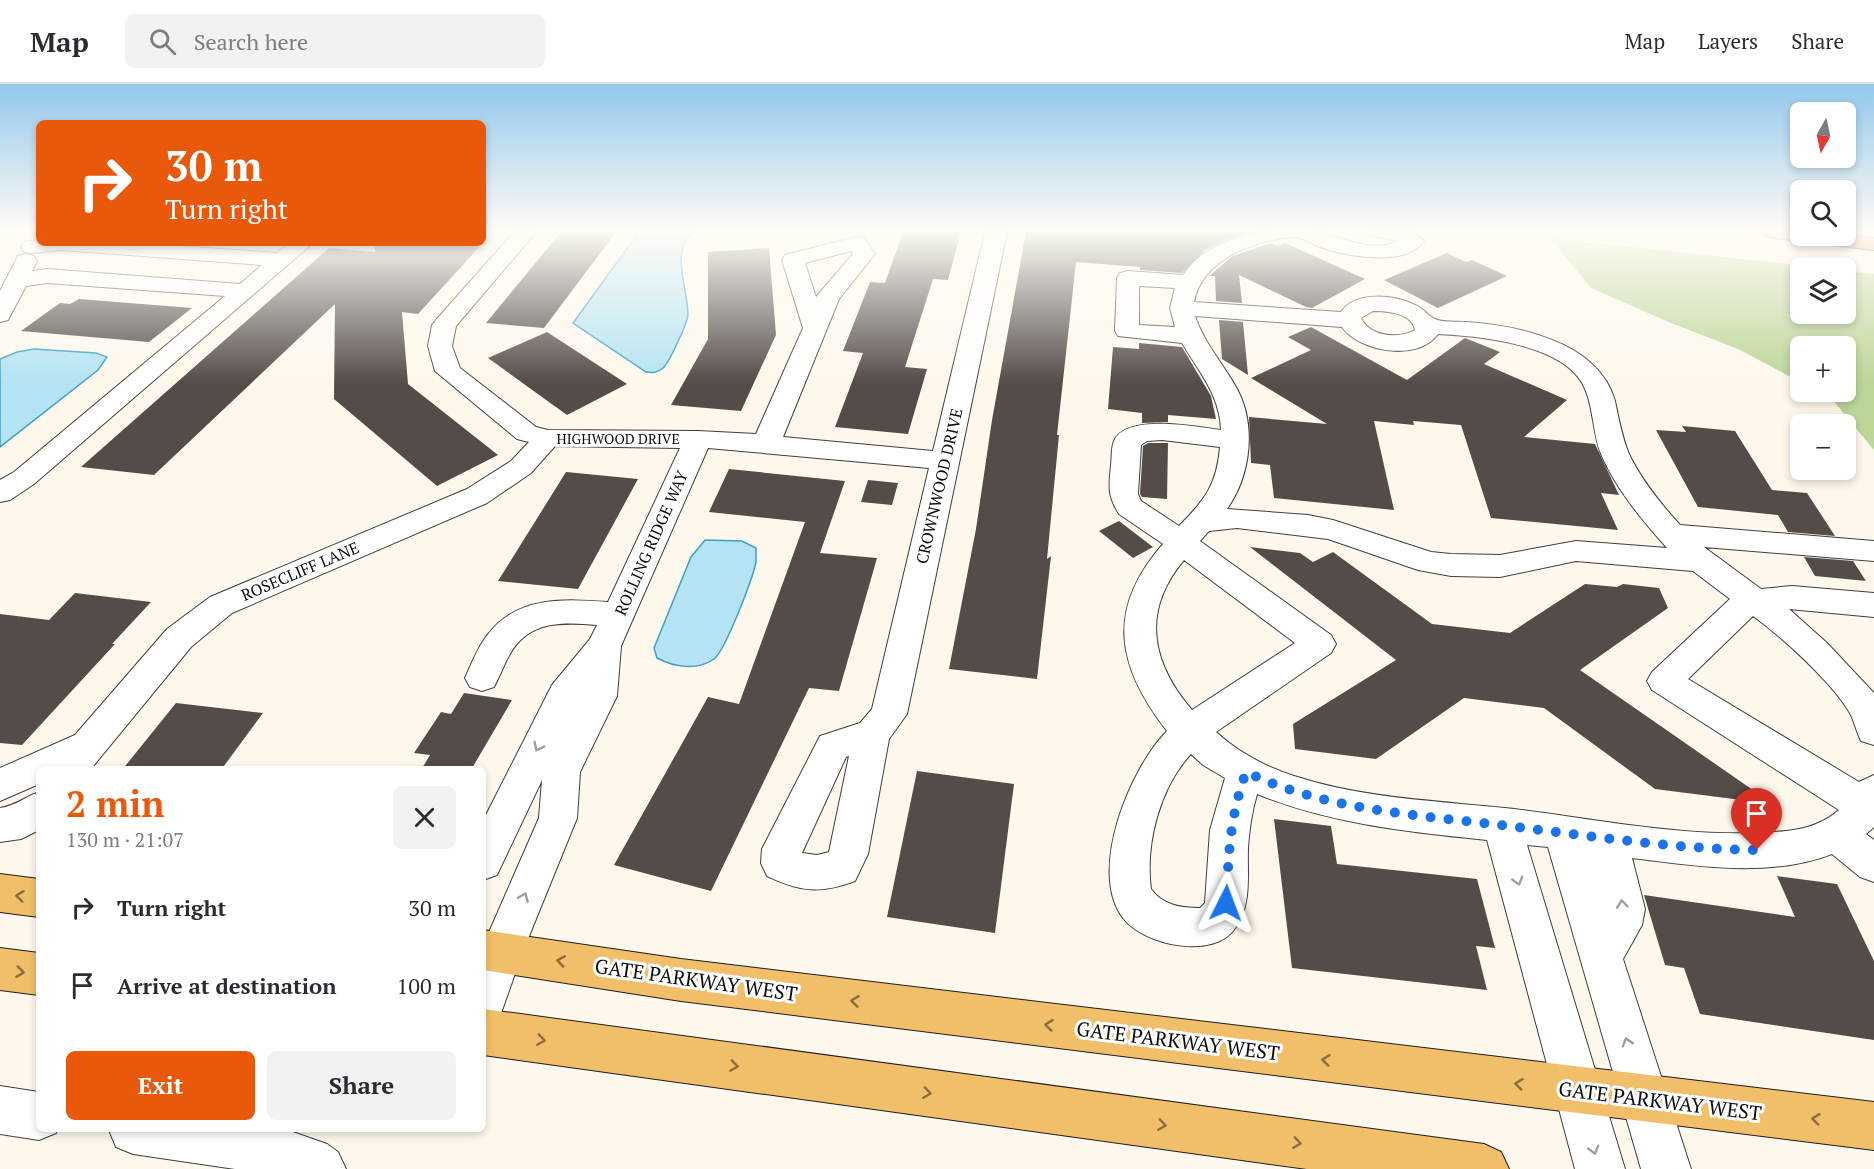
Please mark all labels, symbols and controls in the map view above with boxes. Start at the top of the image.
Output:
search box [125,14,545,68]
text: Map [30,23,89,60]
icon: search [146,25,179,58]
text: Search here [194,27,308,56]
text: Map [1624,27,1665,55]
text: Layers [1698,27,1758,55]
text: Share [1791,27,1844,55]
north arrow [1790,102,1856,168]
map controls [1790,102,1856,480]
text: 30 m [165,137,263,193]
icon: right [66,144,144,222]
button: search [1790,180,1856,246]
text: Turn right [165,191,288,227]
button: layers [1790,258,1856,324]
button: + [1790,336,1856,402]
street label: CROWNWOOD DRIVE [910,406,968,566]
button: − [1790,414,1856,480]
street label: HIGHWOOD DRIVE [556,429,680,448]
street label: ROLLING RIDGE WAY [609,467,693,619]
street label: ROSECLIFF LANE [238,536,362,606]
one-way arrow [533,741,545,752]
text: 2 min [66,780,164,827]
button: close [393,786,456,849]
pin [1731,788,1782,850]
icon: arrive [1740,797,1773,830]
text: 130 m · 21:07 [66,826,184,853]
position arrow [1194,871,1258,935]
one-way arrow [1511,876,1523,886]
one-way arrow [15,890,24,903]
icon: right [66,891,99,924]
text: Turn right [117,893,226,922]
text: 30 m [408,893,456,922]
one-way arrow [517,893,529,904]
one-way arrow [1616,899,1629,909]
street label: GATE PARKWAY WEST [593,952,799,1007]
one-way arrow [556,955,566,967]
one-way arrow [15,965,24,977]
icon: arrive [66,969,99,1002]
text: Arrive at destination [117,971,336,1000]
text: 100 m [396,971,456,1000]
one-way arrow [851,996,860,1008]
street label: GATE PARKWAY WEST [1075,1015,1281,1066]
one-way arrow [1044,1020,1054,1032]
one-way arrow [536,1034,546,1046]
one-way arrow [1622,1037,1634,1048]
button: Exit [66,1051,255,1120]
button: Share [267,1051,456,1120]
one-way arrow [1321,1054,1330,1066]
one-way arrow [730,1060,739,1072]
street label: GATE PARKWAY WEST [1557,1075,1763,1126]
one-way arrow [1515,1078,1524,1090]
one-way arrow [923,1086,932,1098]
one-way arrow [1811,1113,1821,1126]
one-way arrow [1157,1118,1167,1130]
one-way arrow [1292,1137,1301,1149]
one-way arrow [1587,1145,1600,1155]

